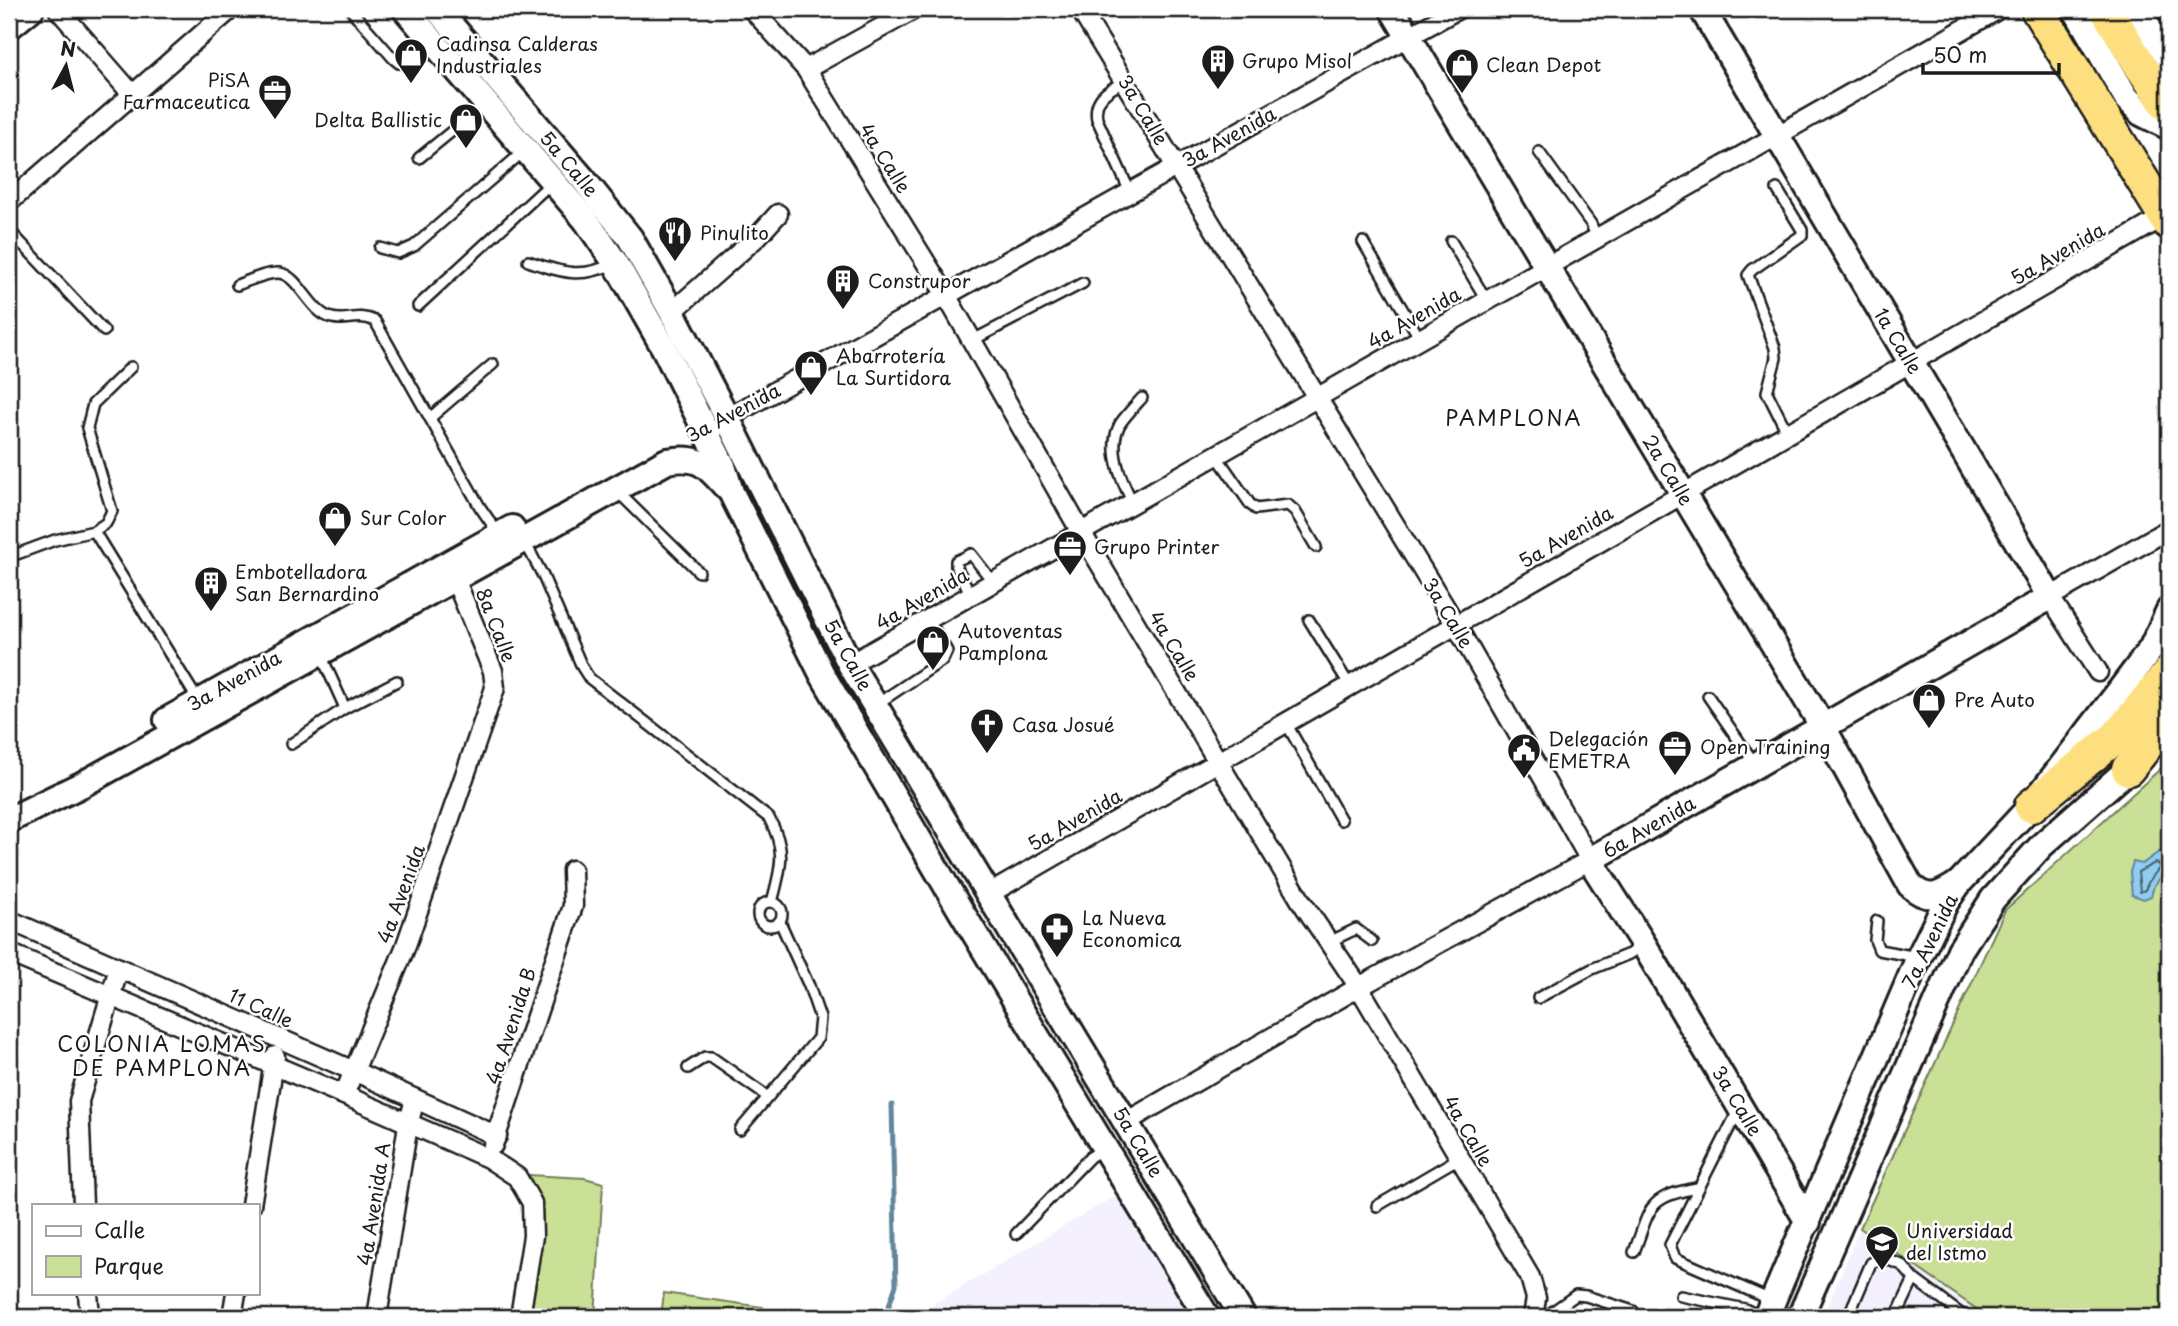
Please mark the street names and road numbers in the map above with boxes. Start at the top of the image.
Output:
street label: 3a Calle [1112,69,1176,150]
street label: 3a Avenida [1176,99,1281,174]
street label: 4a Calle [853,117,918,198]
street label: 5a Calle [534,124,606,202]
street label: 5a Avenida [2005,215,2110,291]
street label: 4a Avenida [1362,279,1465,355]
street label: 1a Calle [1868,302,1930,379]
street label: 3a Avenida [680,375,785,449]
street label: 2a Calle [1637,429,1701,510]
street label: 5a Avenida [1513,498,1618,574]
street label: 4a Avenida [870,560,973,636]
street label: 3a Calle [1417,572,1481,653]
street label: 8a Calle [470,583,524,666]
street label: 4a Calle [1143,605,1207,686]
street label: 5a Calle [818,614,880,695]
street label: 3a Avenida [181,643,286,718]
street label: 5a Avenida [1022,781,1127,857]
street label: 6a Avenida [1597,788,1700,864]
street label: 4a Avenida [369,840,431,947]
street label: 7a Avenida [1894,889,1964,992]
street label: 4a Avenida B [478,964,542,1088]
street label: 11 Calle [225,981,298,1034]
street label: 3a Calle [1706,1060,1770,1141]
street label: 4a Calle [1437,1090,1500,1171]
street label: 5a Calle [1107,1101,1171,1182]
street label: 4a Avenida A [349,1140,397,1267]

